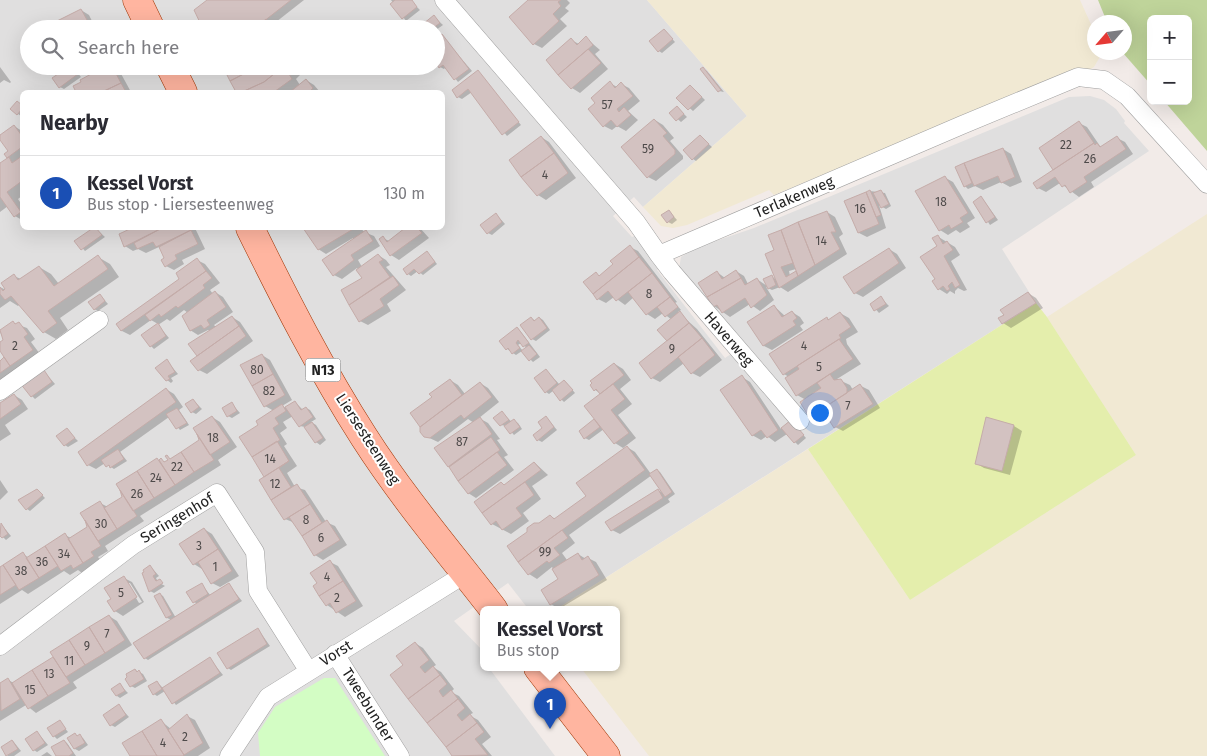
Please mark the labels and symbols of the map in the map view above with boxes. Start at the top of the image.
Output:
north arrow [1087,15,1132,60]
house number: 57 [601,98,613,112]
house number: 22 [1060,138,1072,152]
house number: 59 [642,142,654,156]
house number: 26 [1084,152,1096,166]
house number: 4 [542,168,549,182]
street label: Terlakenweg [752,172,837,222]
house number: 18 [935,195,947,209]
house number: 16 [854,202,866,216]
house number: 14 [815,234,827,248]
house number: 8 [646,287,653,301]
street label: Haverweg [701,308,758,370]
house number: 2 [12,339,18,353]
house number: 4 [801,339,808,353]
house number: 9 [669,342,675,356]
road number: N13 [306,358,340,382]
house number: 5 [816,360,822,374]
house number: 80 [250,363,264,377]
house number: 82 [263,384,275,398]
street label: Liersesteenweg [332,390,404,488]
house number: 7 [845,399,851,413]
your location [807,400,833,426]
house number: 18 [207,431,219,445]
house number: 87 [456,435,468,449]
house number: 14 [264,452,276,466]
house number: 22 [171,460,183,474]
house number: 24 [150,471,163,485]
house number: 12 [269,477,281,491]
house number: 26 [131,487,143,501]
street label: Seringenhof [137,489,218,547]
house number: 8 [303,513,310,527]
house number: 30 [95,517,108,531]
house number: 6 [318,531,324,545]
house number: 3 [196,539,202,553]
house number: 99 [539,545,551,559]
house number: 34 [58,547,71,561]
house number: 36 [36,555,48,569]
house number: 1 [212,560,218,574]
house number: 38 [15,564,28,578]
house number: 4 [324,570,331,584]
house number: 5 [118,586,124,600]
house number: 2 [334,591,340,605]
house number: 7 [104,627,110,641]
street label: Vorst [317,636,356,670]
house number: 9 [84,639,90,653]
house number: 11 [64,654,74,668]
street label: Tweebunder [338,665,398,745]
house number: 13 [43,667,55,681]
house number: 15 [24,683,36,697]
pin: 1 [534,688,566,729]
house number: 2 [182,730,188,744]
house number: 4 [160,736,167,750]

